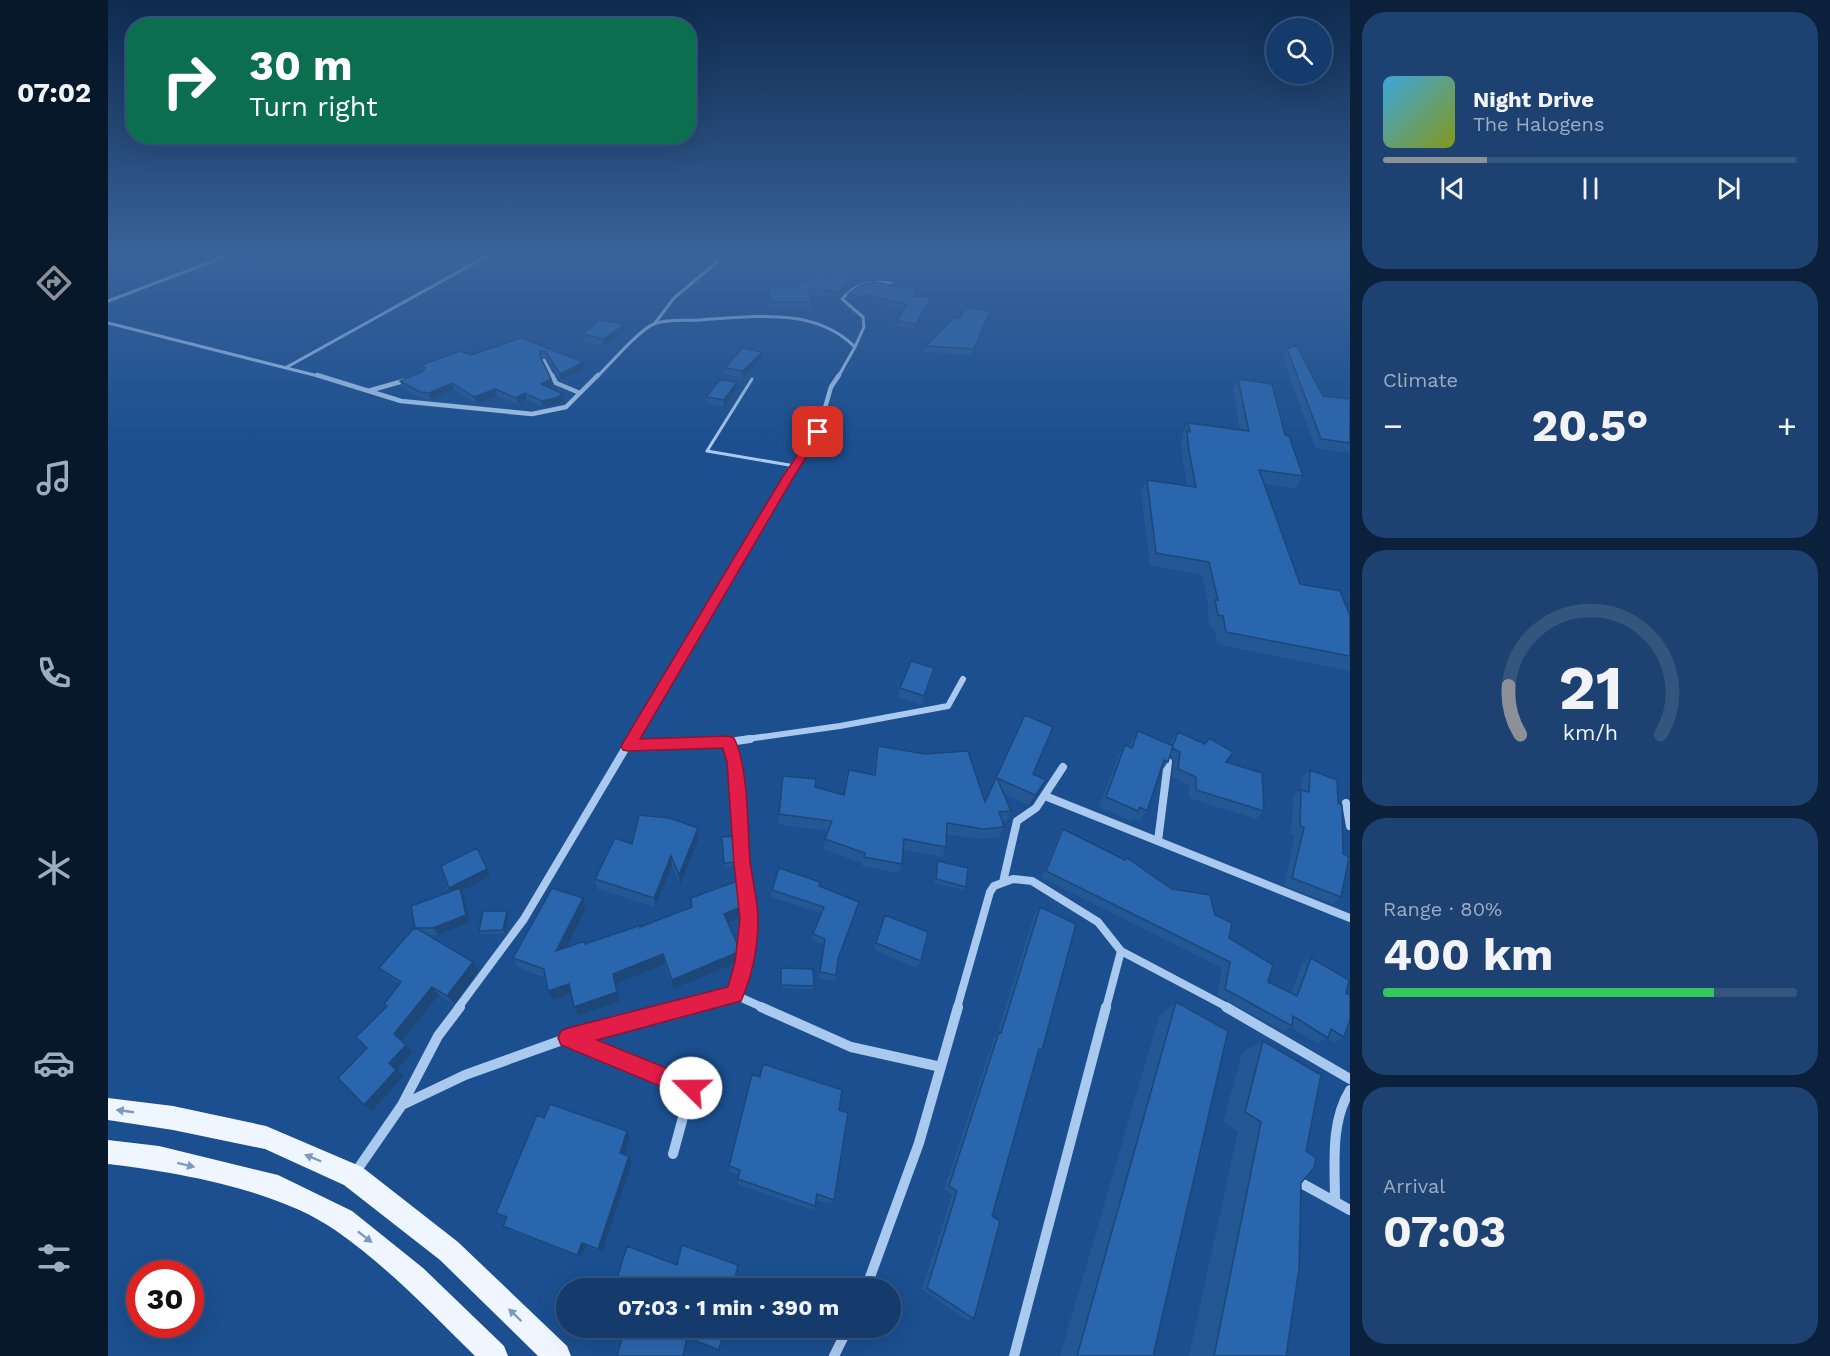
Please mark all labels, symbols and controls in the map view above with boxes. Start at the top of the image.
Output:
map controls [1266,18,1332,84]
button: search [1266,18,1332,84]
text: 30 m [249,41,353,90]
icon: right [150,42,228,120]
text: 07:02 [17,77,91,109]
text: Night Drive [1473,87,1594,112]
text: Turn right [249,91,378,123]
text: The Halogens [1473,112,1605,136]
icon: previous [1436,172,1469,205]
icon: pause [1574,172,1607,205]
icon: next [1712,172,1745,205]
icon: directions [33,262,75,304]
text: Climate [1383,368,1458,392]
text: 20.5° [1532,399,1648,452]
pin [792,406,843,457]
text: − [1383,406,1403,445]
text: + [1777,406,1797,445]
icon: arrive [801,415,834,448]
icon: music [33,457,75,499]
text: 21 [1558,651,1622,724]
icon: phone [33,652,75,694]
text: km/h [1562,720,1618,745]
icon: climate [33,847,75,889]
text: Range · 80% [1383,897,1502,921]
text: 400 km [1383,928,1553,981]
icon: car [33,1042,75,1084]
position arrow [659,1056,723,1120]
one-way arrow [115,1107,134,1116]
one-way arrow [304,1153,322,1162]
one-way arrow [177,1160,196,1170]
text: Arrival [1383,1174,1445,1198]
text: 07:03 [1383,1205,1506,1258]
one-way arrow [357,1231,373,1244]
icon: filters [33,1237,75,1279]
speed limit sign: 30 [126,1260,204,1338]
text: 07:03 · 1 min · 390 m [618,1295,839,1320]
one-way arrow [508,1308,523,1322]

